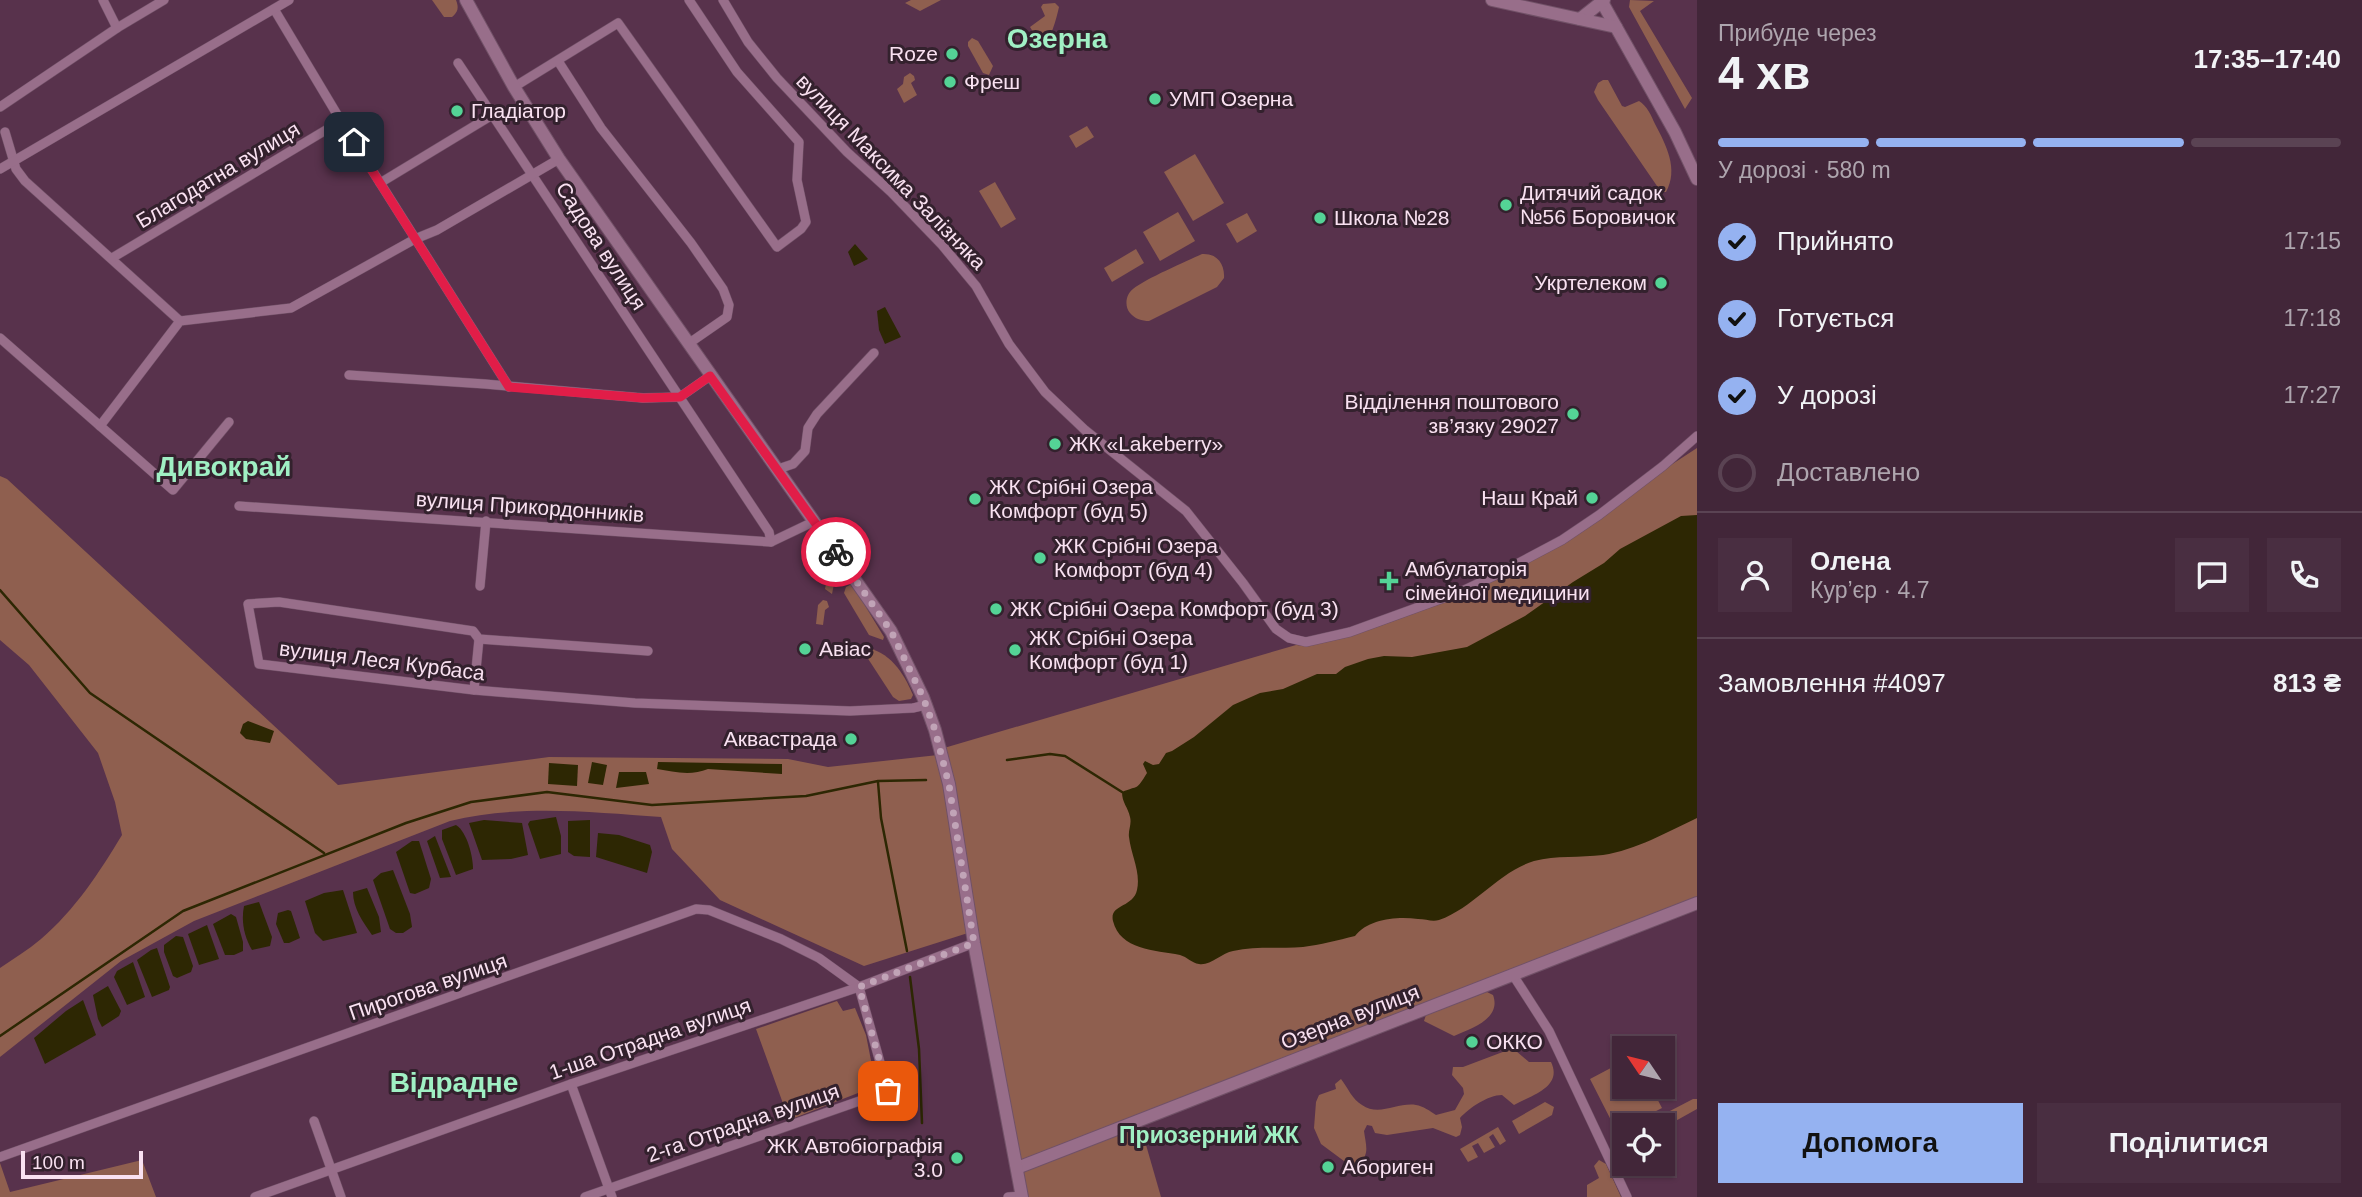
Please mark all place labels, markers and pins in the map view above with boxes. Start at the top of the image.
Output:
place label: Roze [889,42,938,65]
marker: Roze [944,46,960,62]
place label: Фреш [964,70,1020,93]
marker: Фреш [942,74,958,90]
place label: УМП Озерна [1169,87,1293,110]
marker: УМП Озерна [1147,91,1163,107]
place label: Гладіатор [471,99,566,122]
marker: Гладіатор [449,103,465,119]
pin [324,112,384,172]
place label: Дитячий садок №56 Боровичок [1520,181,1676,228]
marker: Дитячий садок №56 Боровичок [1498,197,1514,213]
place label: Школа №28 [1334,206,1450,229]
marker: Школа №28 [1312,210,1328,226]
place label: Укртелеком [1534,271,1647,294]
marker: Укртелеком [1653,275,1669,291]
place label: Відділення поштового зв’язку 29027 [1344,390,1559,437]
marker: Відділення поштового зв’язку 29027 [1565,406,1581,422]
place label: ЖК «Lakeberry» [1069,432,1223,455]
marker: ЖК «Lakeberry» [1047,436,1063,452]
place label: ЖК Срібні Озера Комфорт (буд 5) [989,475,1153,522]
place label: Наш Край [1481,486,1578,509]
marker: Наш Край [1584,490,1600,506]
marker: ЖК Срібні Озера Комфорт (буд 5) [967,491,983,507]
place label: ЖК Срібні Озера Комфорт (буд 4) [1054,534,1218,581]
marker: ЖК Срібні Озера Комфорт (буд 4) [1032,550,1048,566]
place label: Амбулаторія сімейної медицини [1405,557,1590,604]
marker: Амбулаторія сімейної медицини [1379,571,1399,591]
place label: ЖК Срібні Озера Комфорт (буд 3) [1010,597,1339,620]
marker: ЖК Срібні Озера Комфорт (буд 3) [988,601,1004,617]
place label: ЖК Срібні Озера Комфорт (буд 1) [1029,626,1193,673]
place label: Авіас [819,637,871,660]
marker: Авіас [797,641,813,657]
marker: ЖК Срібні Озера Комфорт (буд 1) [1007,642,1023,658]
place label: Аквастрада [724,727,837,750]
marker: Аквастрада [843,731,859,747]
place label: ОККО [1486,1030,1543,1053]
marker: ОККО [1464,1034,1480,1050]
pin [858,1061,918,1121]
place label: ЖК Автобіографія 3.0 [767,1134,943,1181]
marker: ЖК Автобіографія 3.0 [949,1150,965,1166]
place label: Абориген [1342,1155,1434,1178]
marker: Абориген [1320,1159,1336,1175]

